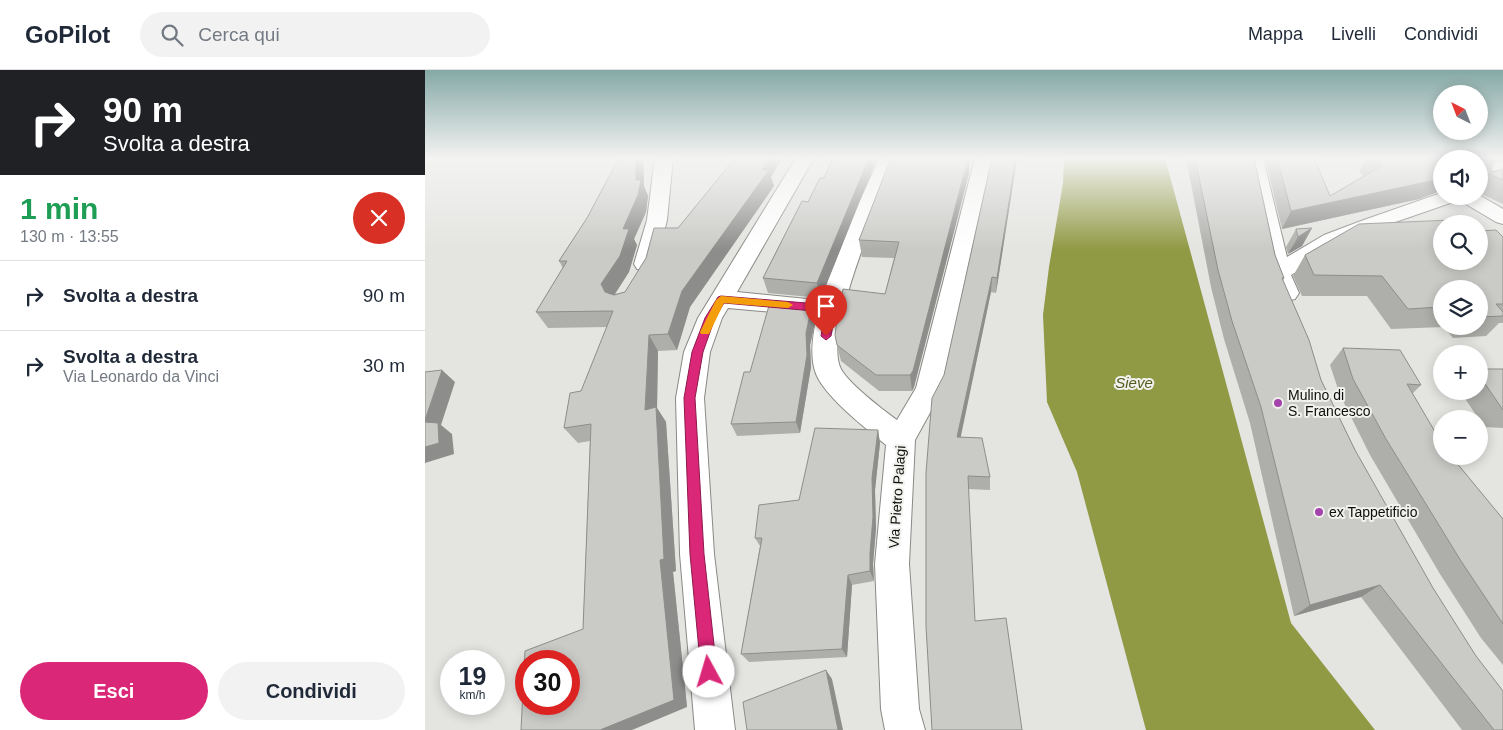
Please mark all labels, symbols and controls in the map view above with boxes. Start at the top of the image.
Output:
search box [140,12,490,57]
text: GoPilot [25,21,110,48]
icon: search [158,21,186,49]
text: Cerca qui [198,24,280,45]
text: Mappa [1248,24,1303,44]
text: Livelli [1331,24,1376,44]
text: Condividi [1404,24,1478,44]
north arrow [1433,85,1487,140]
map controls [1433,85,1488,465]
icon: right [20,90,85,155]
text: 90 m [103,90,183,129]
text: Svolta a destra [103,131,250,156]
button: sound [1433,150,1488,205]
text: 1 min [20,192,98,225]
button: close [353,192,405,244]
button: search [1433,215,1488,270]
text: 130 m · 13:55 [20,228,119,245]
button: layers [1433,280,1488,335]
icon: right [20,282,48,310]
text: Svolta a destra [63,285,198,306]
text: 90 m [363,285,405,306]
pin [805,285,847,336]
icon: arrive [812,292,840,320]
button: + [1433,345,1488,400]
text: Svolta a destra [63,346,198,367]
icon: right [20,352,48,380]
text: 30 m [363,355,405,376]
text: Via Leonardo da Vinci [63,368,219,385]
water label: Sieve [1115,374,1153,391]
place label: Mulino di S. Francesco [1288,387,1371,419]
marker: Mulino di S. Francesco [1272,397,1284,409]
button: − [1433,410,1488,465]
street label: Via Pietro Palagi [885,445,909,549]
place label: ex Tappetificio [1329,504,1418,520]
marker: ex Tappetificio [1313,506,1325,518]
position arrow [682,645,734,697]
speed limit sign: 30 [515,650,580,715]
button: Esci [20,662,208,720]
button: Condividi [218,662,405,720]
text: 19 [459,662,486,690]
text: km/h [459,688,486,702]

